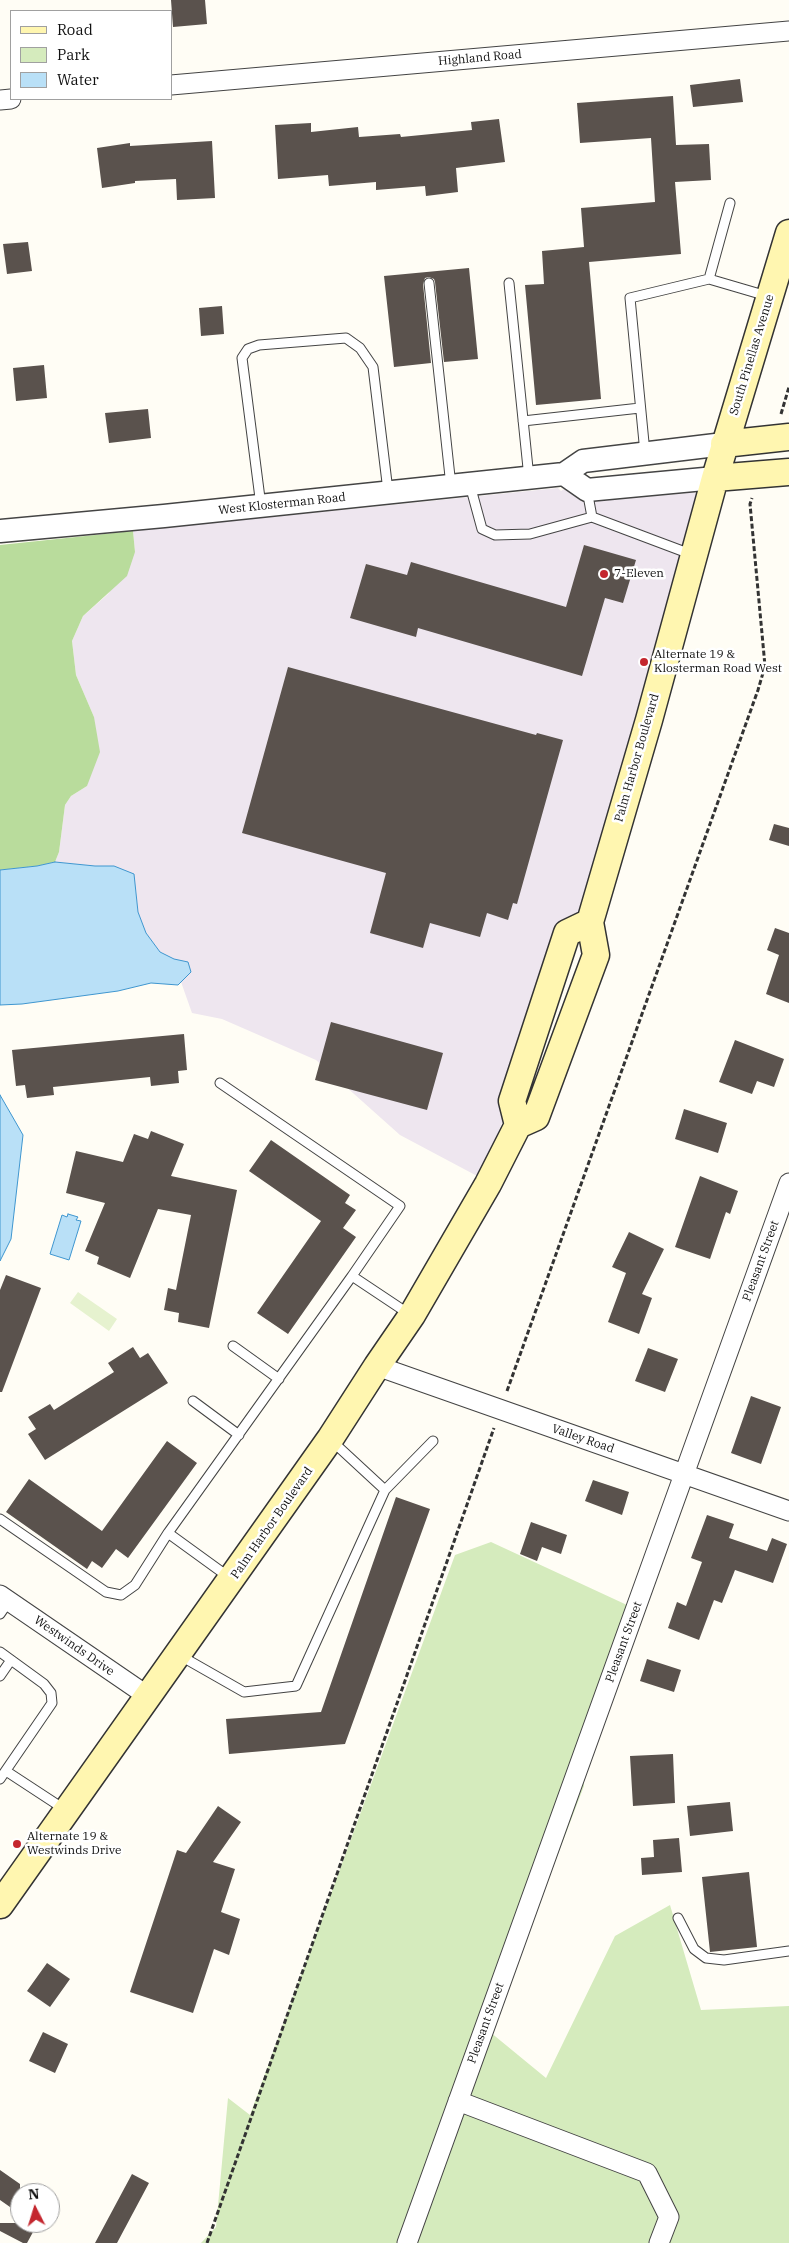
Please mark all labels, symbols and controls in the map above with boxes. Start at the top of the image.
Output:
legend [10,10,172,100]
text: Road [57,20,93,39]
text: Park [57,45,90,64]
street label: Highland Road [438,47,522,69]
text: Water [57,70,99,89]
street label: South Pinellas Avenue [727,293,777,417]
street label: West Klosterman Road [218,490,346,518]
place label: 7-Eleven [614,567,664,581]
marker: 7-Eleven [598,568,610,580]
place label: Alternate 19 & Klosterman Road West [654,648,782,676]
marker: Alternate 19 & Klosterman Road West [638,656,650,668]
street label: Palm Harbor Boulevard [612,692,662,824]
street label: Pleasant Street [740,1219,782,1303]
street label: Valley Road [550,1422,616,1456]
street label: Palm Harbor Boulevard [228,1464,316,1582]
street label: Pleasant Street [603,1600,645,1684]
street label: Westwinds Drive [31,1613,117,1679]
place label: Alternate 19 & Westwinds Drive [27,1830,122,1858]
marker: Alternate 19 & Westwinds Drive [11,1838,23,1850]
street label: Pleasant Street [465,1981,507,2065]
north arrow [10,2183,60,2233]
text: N [27,2185,40,2204]

